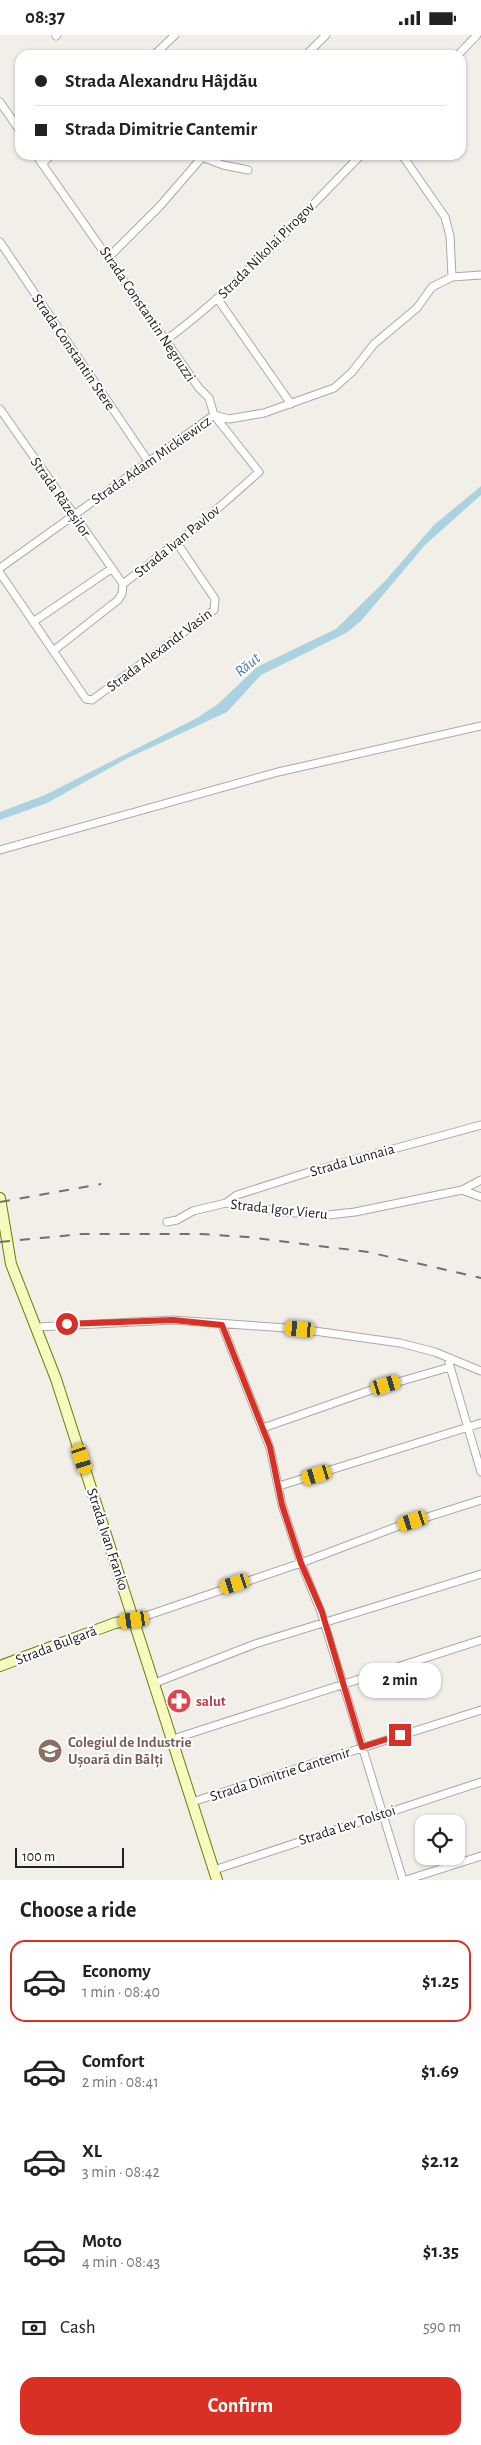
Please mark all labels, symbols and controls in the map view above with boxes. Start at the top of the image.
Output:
text: 08:37 [25,8,65,27]
text: Strada Alexandru Hâjdău [65,72,258,91]
text: Strada Dimitrie Cantemir [65,120,257,139]
street label: Strada Nikolai Pirogov [215,199,318,302]
street label: Strada Constantin Negruzzi [97,244,198,384]
street label: Strada Constantin Stere [29,291,118,413]
street label: Strada Adam Mickiewicz [89,413,214,507]
street label: Strada Răzeșilor [27,455,94,541]
street label: Strada Ivan Pavlov [132,502,223,580]
street label: Strada Alexandr Vasin [104,606,215,695]
water label: Răut [232,649,264,680]
street label: Strada Lunnaia [308,1141,396,1180]
street label: Strada Igor Vieru [230,1197,329,1222]
route start [56,1313,78,1335]
car [284,1320,315,1338]
car [369,1373,402,1397]
car [70,1442,93,1476]
car [300,1463,333,1487]
street label: Strada Ivan Franko [84,1486,131,1592]
car [396,1509,429,1533]
car [218,1572,251,1596]
car [118,1610,149,1630]
street label: Strada Bulgară [14,1623,99,1668]
callout: 2 min [359,1663,441,1697]
text: 2 min [382,1672,418,1688]
pharmacy icon: salut [166,1688,192,1714]
place label: salut [196,1694,226,1709]
route end [389,1724,411,1746]
place label: Colegiul de Industrie Ușoară din Bălți [68,1735,192,1768]
school or university icon: Colegiul de Industrie Ușoară din Bălți [37,1738,63,1764]
street label: Strada Dimitrie Cantemir [208,1745,352,1804]
street label: Strada Lev Tolstoi [297,1803,397,1848]
map controls [415,1815,465,1865]
button: locate [415,1815,465,1865]
scale bar [15,1845,124,1868]
text: 100 m [22,1850,55,1864]
text: Choose a ride [20,1899,136,1921]
icon: car [22,1959,67,2004]
text: Economy [82,1962,151,1981]
text: $1.25 [422,1972,459,1991]
text: 1 min · 08:40 [82,1984,160,2000]
icon: car [22,2049,67,2094]
text: Comfort [82,2052,144,2071]
text: $1.69 [421,2062,459,2081]
text: 2 min · 08:41 [82,2074,159,2090]
icon: car [22,2139,67,2184]
text: XL [82,2142,102,2161]
text: $2.12 [421,2152,459,2171]
text: 3 min · 08:42 [82,2164,160,2180]
icon: car [22,2229,67,2274]
text: Moto [82,2232,122,2251]
text: $1.35 [423,2242,459,2261]
text: 4 min · 08:43 [82,2254,160,2270]
icon: cash [20,2314,48,2342]
text: Cash [60,2318,96,2337]
text: 590 m [423,2319,461,2335]
button: Confirm [20,2377,461,2435]

